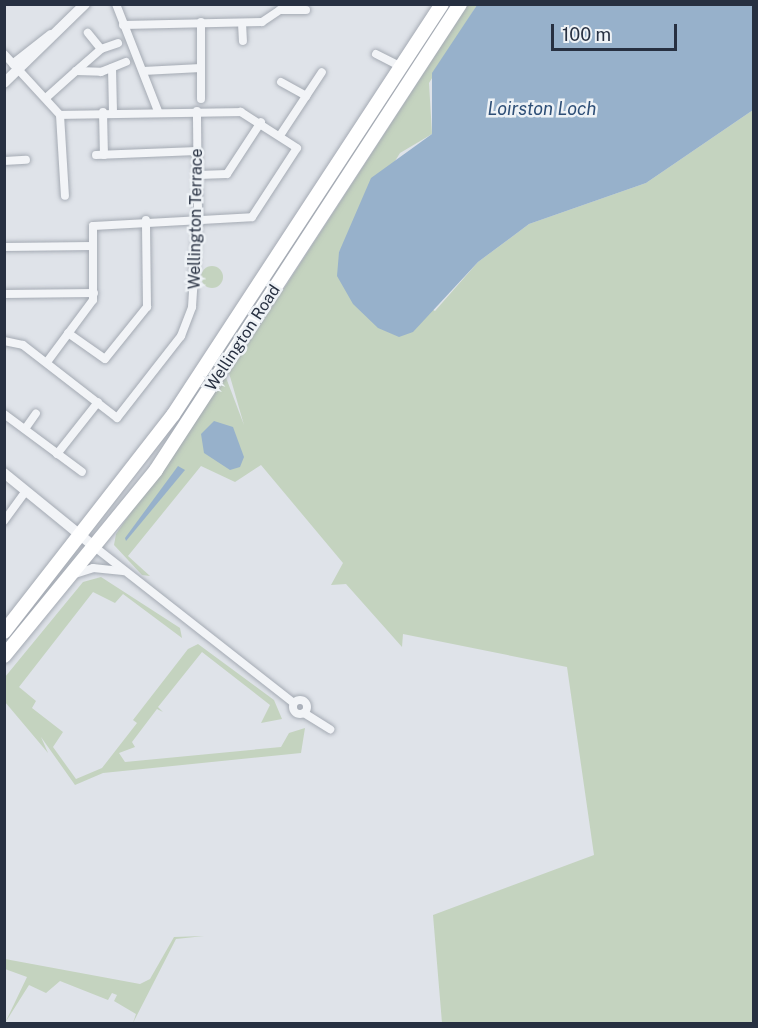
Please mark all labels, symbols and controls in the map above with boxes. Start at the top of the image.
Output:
scale bar [554,12,680,50]
text: 100 m [562,24,611,45]
water label: Loirston Loch [488,98,596,120]
street label: Wellington Terrace [185,148,207,290]
street label: Wellington Road [202,281,284,395]

